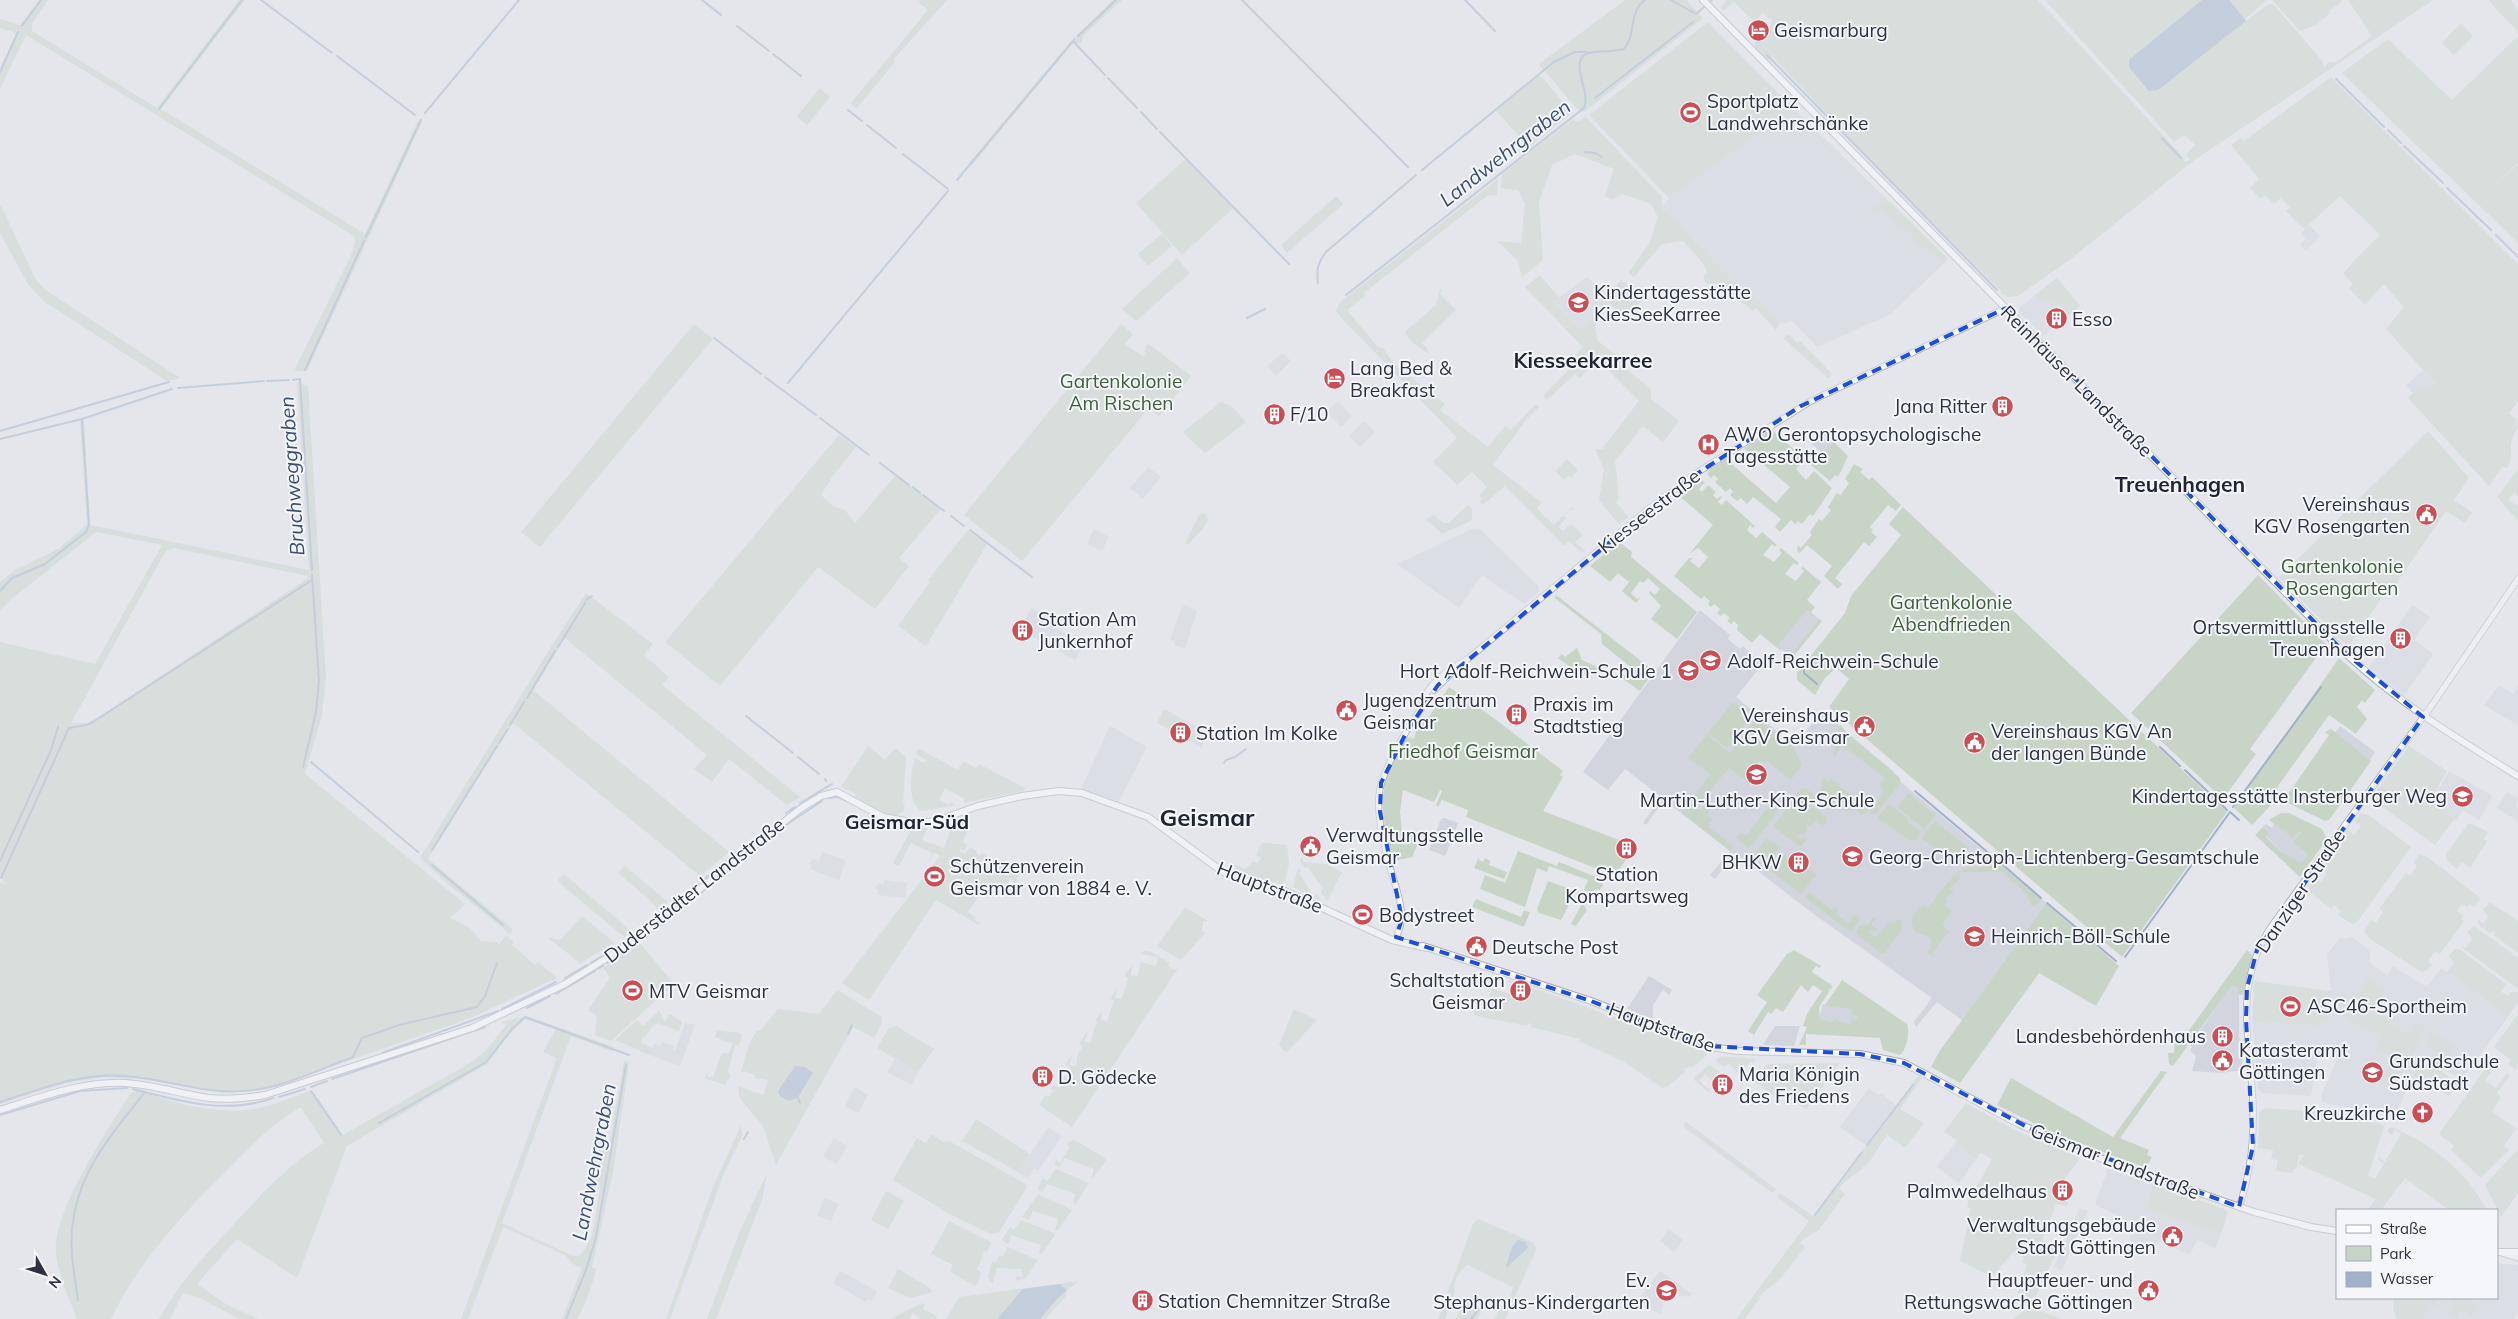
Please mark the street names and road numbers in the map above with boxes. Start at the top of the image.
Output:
street label: Reinhäuser Landstraße [1996,300,2158,462]
street label: Kiesseestraße [1593,464,1705,558]
street label: Duderstädter Landstraße [599,812,789,968]
street label: Danziger Straße [2250,825,2350,957]
street label: Hauptstraße [1214,856,1326,918]
street label: Hauptstraße [1606,997,1718,1057]
street label: Geismar Landstraße [2027,1118,2203,1204]

